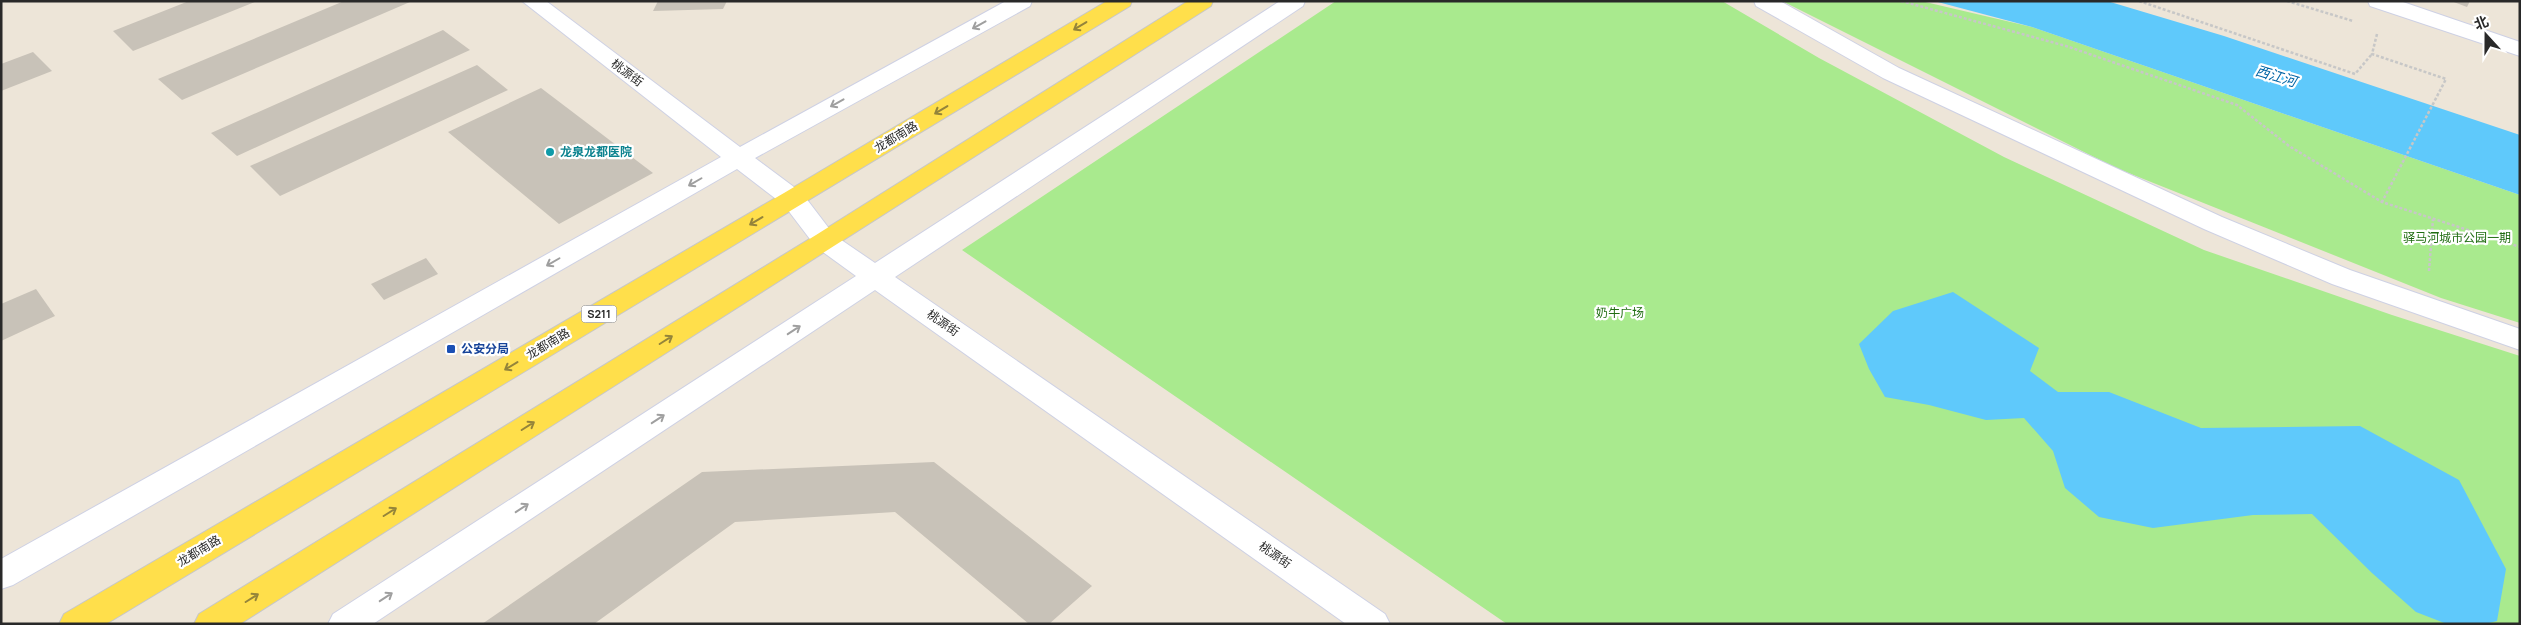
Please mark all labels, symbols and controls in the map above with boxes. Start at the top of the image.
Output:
north arrow [2461,10,2511,60]
text: 北 [2471,11,2491,34]
one-way arrow [972,21,987,30]
one-way arrow [1073,22,1087,32]
street label: 桃源街 [608,55,647,90]
water label: 西江河 [2253,60,2302,92]
one-way arrow [830,99,844,109]
one-way arrow [934,106,948,116]
street label: 龙都南路 [871,117,921,156]
place label: 龙泉龙都医院 [560,143,632,160]
marker: 龙泉龙都医院 [544,146,556,158]
one-way arrow [688,178,702,188]
one-way arrow [750,216,764,226]
park label: 驿马河城市公园一期 [2403,229,2511,246]
one-way arrow [547,258,561,268]
park label: 奶牛广场 [1596,304,1644,321]
street label: 桃源街 [924,305,963,340]
road number: S211 [582,306,616,322]
street label: 龙都南路 [523,324,573,363]
one-way arrow [787,325,801,335]
one-way arrow [658,335,672,345]
place label: 公安分局 [461,340,509,357]
marker: 公安分局 [445,343,457,355]
one-way arrow [504,361,519,371]
one-way arrow [651,414,665,424]
one-way arrow [520,421,534,431]
one-way arrow [515,503,529,513]
one-way arrow [383,507,397,517]
street label: 龙都南路 [174,531,224,570]
street label: 桃源街 [1256,537,1295,572]
one-way arrow [379,592,393,602]
one-way arrow [245,593,259,603]

